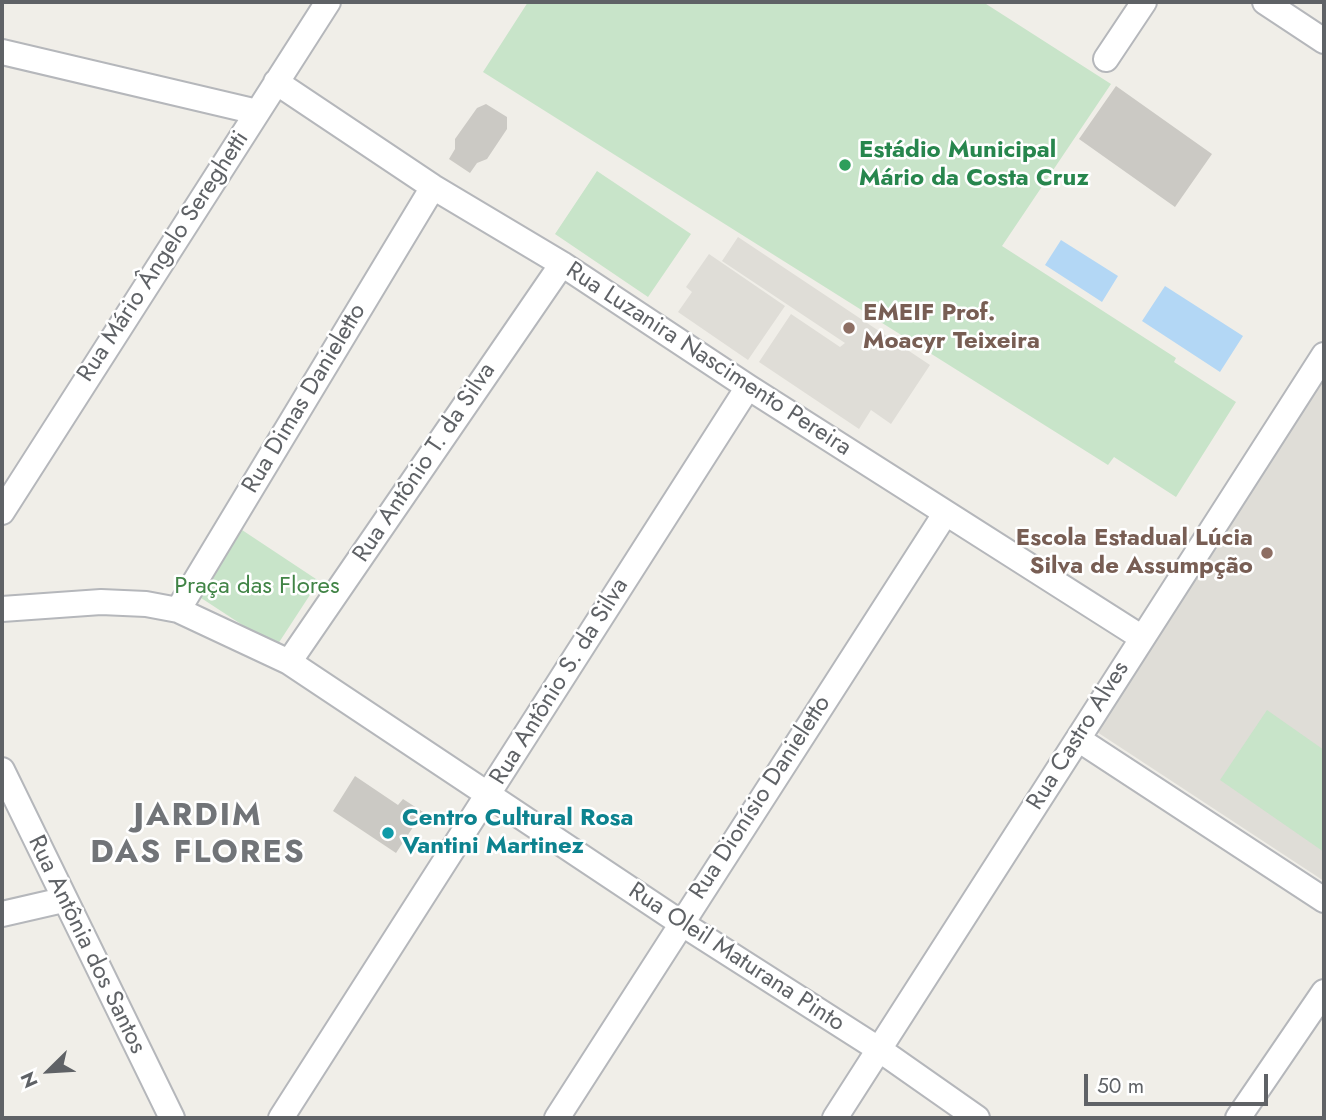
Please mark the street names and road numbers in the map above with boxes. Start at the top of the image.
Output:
street label: Rua Mário Ângelo Sereghetti [72,126,256,388]
street label: Rua Luzanira Nascimento Pereira [560,257,856,463]
street label: Rua Dimas Danieletto [237,299,373,499]
street label: Rua Antônio T. da Silva [348,358,502,568]
street label: Rua Antônio S. da Silva [485,573,635,791]
street label: Rua Castro Alves [1022,656,1136,816]
street label: Rua Dionísio Danieletto [684,691,838,905]
street label: Rua Antônia dos Santos [21,831,151,1059]
street label: Rua Oleil Maturana Pinto [623,877,849,1039]

